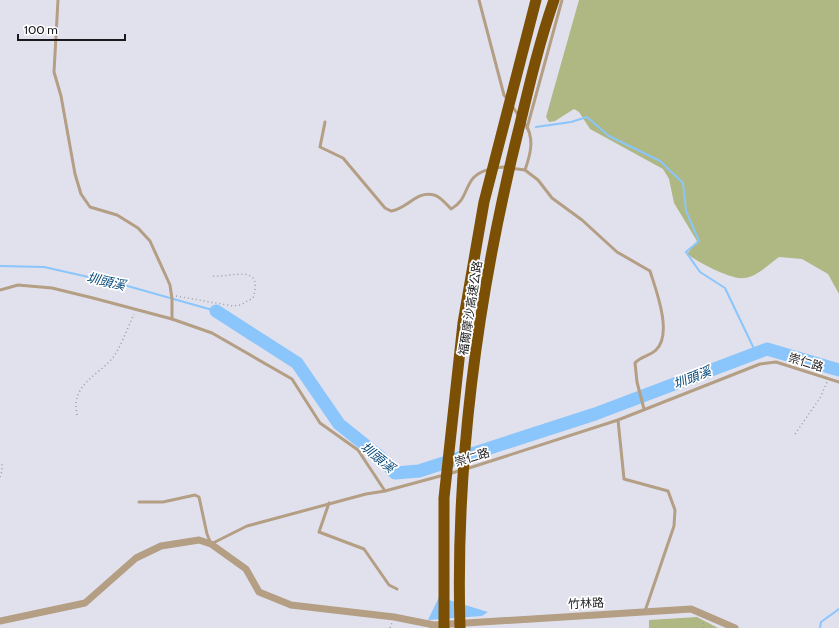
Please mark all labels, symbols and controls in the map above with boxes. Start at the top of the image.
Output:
scale bar [18,16,125,42]
text: 100 m [24,22,58,37]
street label: 福爾摩沙高速公路 [455,259,485,357]
water label: 圳頭溪 [85,269,129,294]
street label: 崇仁路 [787,350,825,374]
water label: 圳頭溪 [671,362,715,391]
water label: 圳頭溪 [358,439,400,477]
street label: 崇仁路 [453,445,491,469]
street label: 竹林路 [568,595,604,611]

